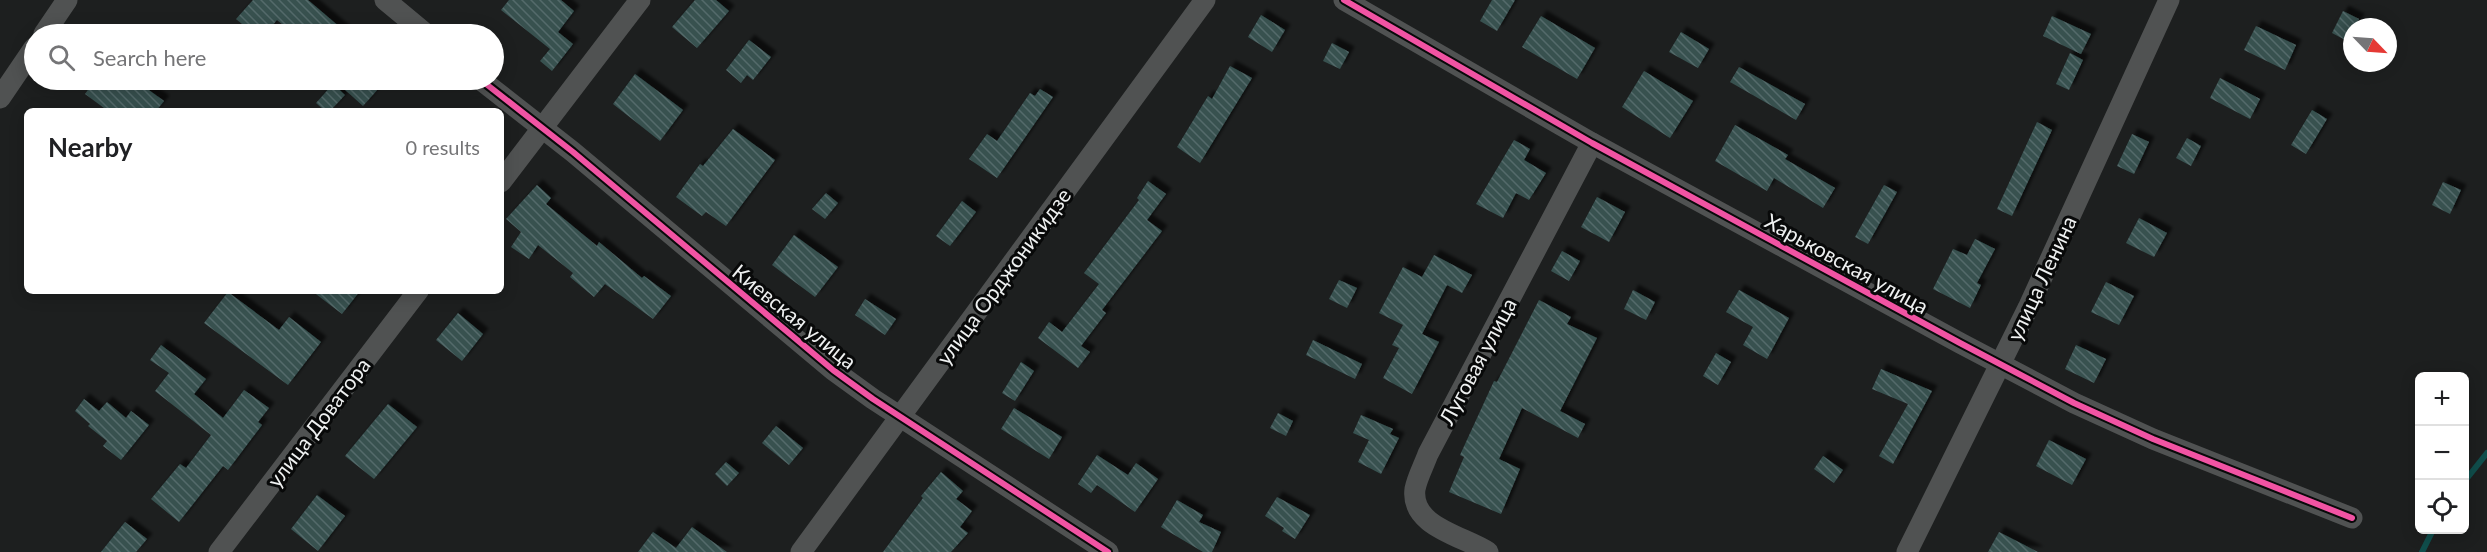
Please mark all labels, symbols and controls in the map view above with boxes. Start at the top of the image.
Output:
north arrow [2343,18,2397,72]
search box [24,24,504,90]
icon: search [45,41,78,74]
text: Search here [93,44,206,71]
text: Nearby [48,131,133,163]
text: 0 results [405,135,480,159]
street label: улица Орджоникидзе [931,183,1075,369]
street label: Харьковская улица [1761,208,1933,318]
street label: улица Ленина [2001,212,2081,344]
street label: Киевская улица [728,258,862,374]
street label: Луговая улица [1433,293,1521,429]
street label: улица Доватора [261,352,375,492]
map controls [2415,372,2469,534]
button: + [2415,372,2469,426]
button: − [2415,426,2469,480]
button: locate [2415,480,2469,534]

